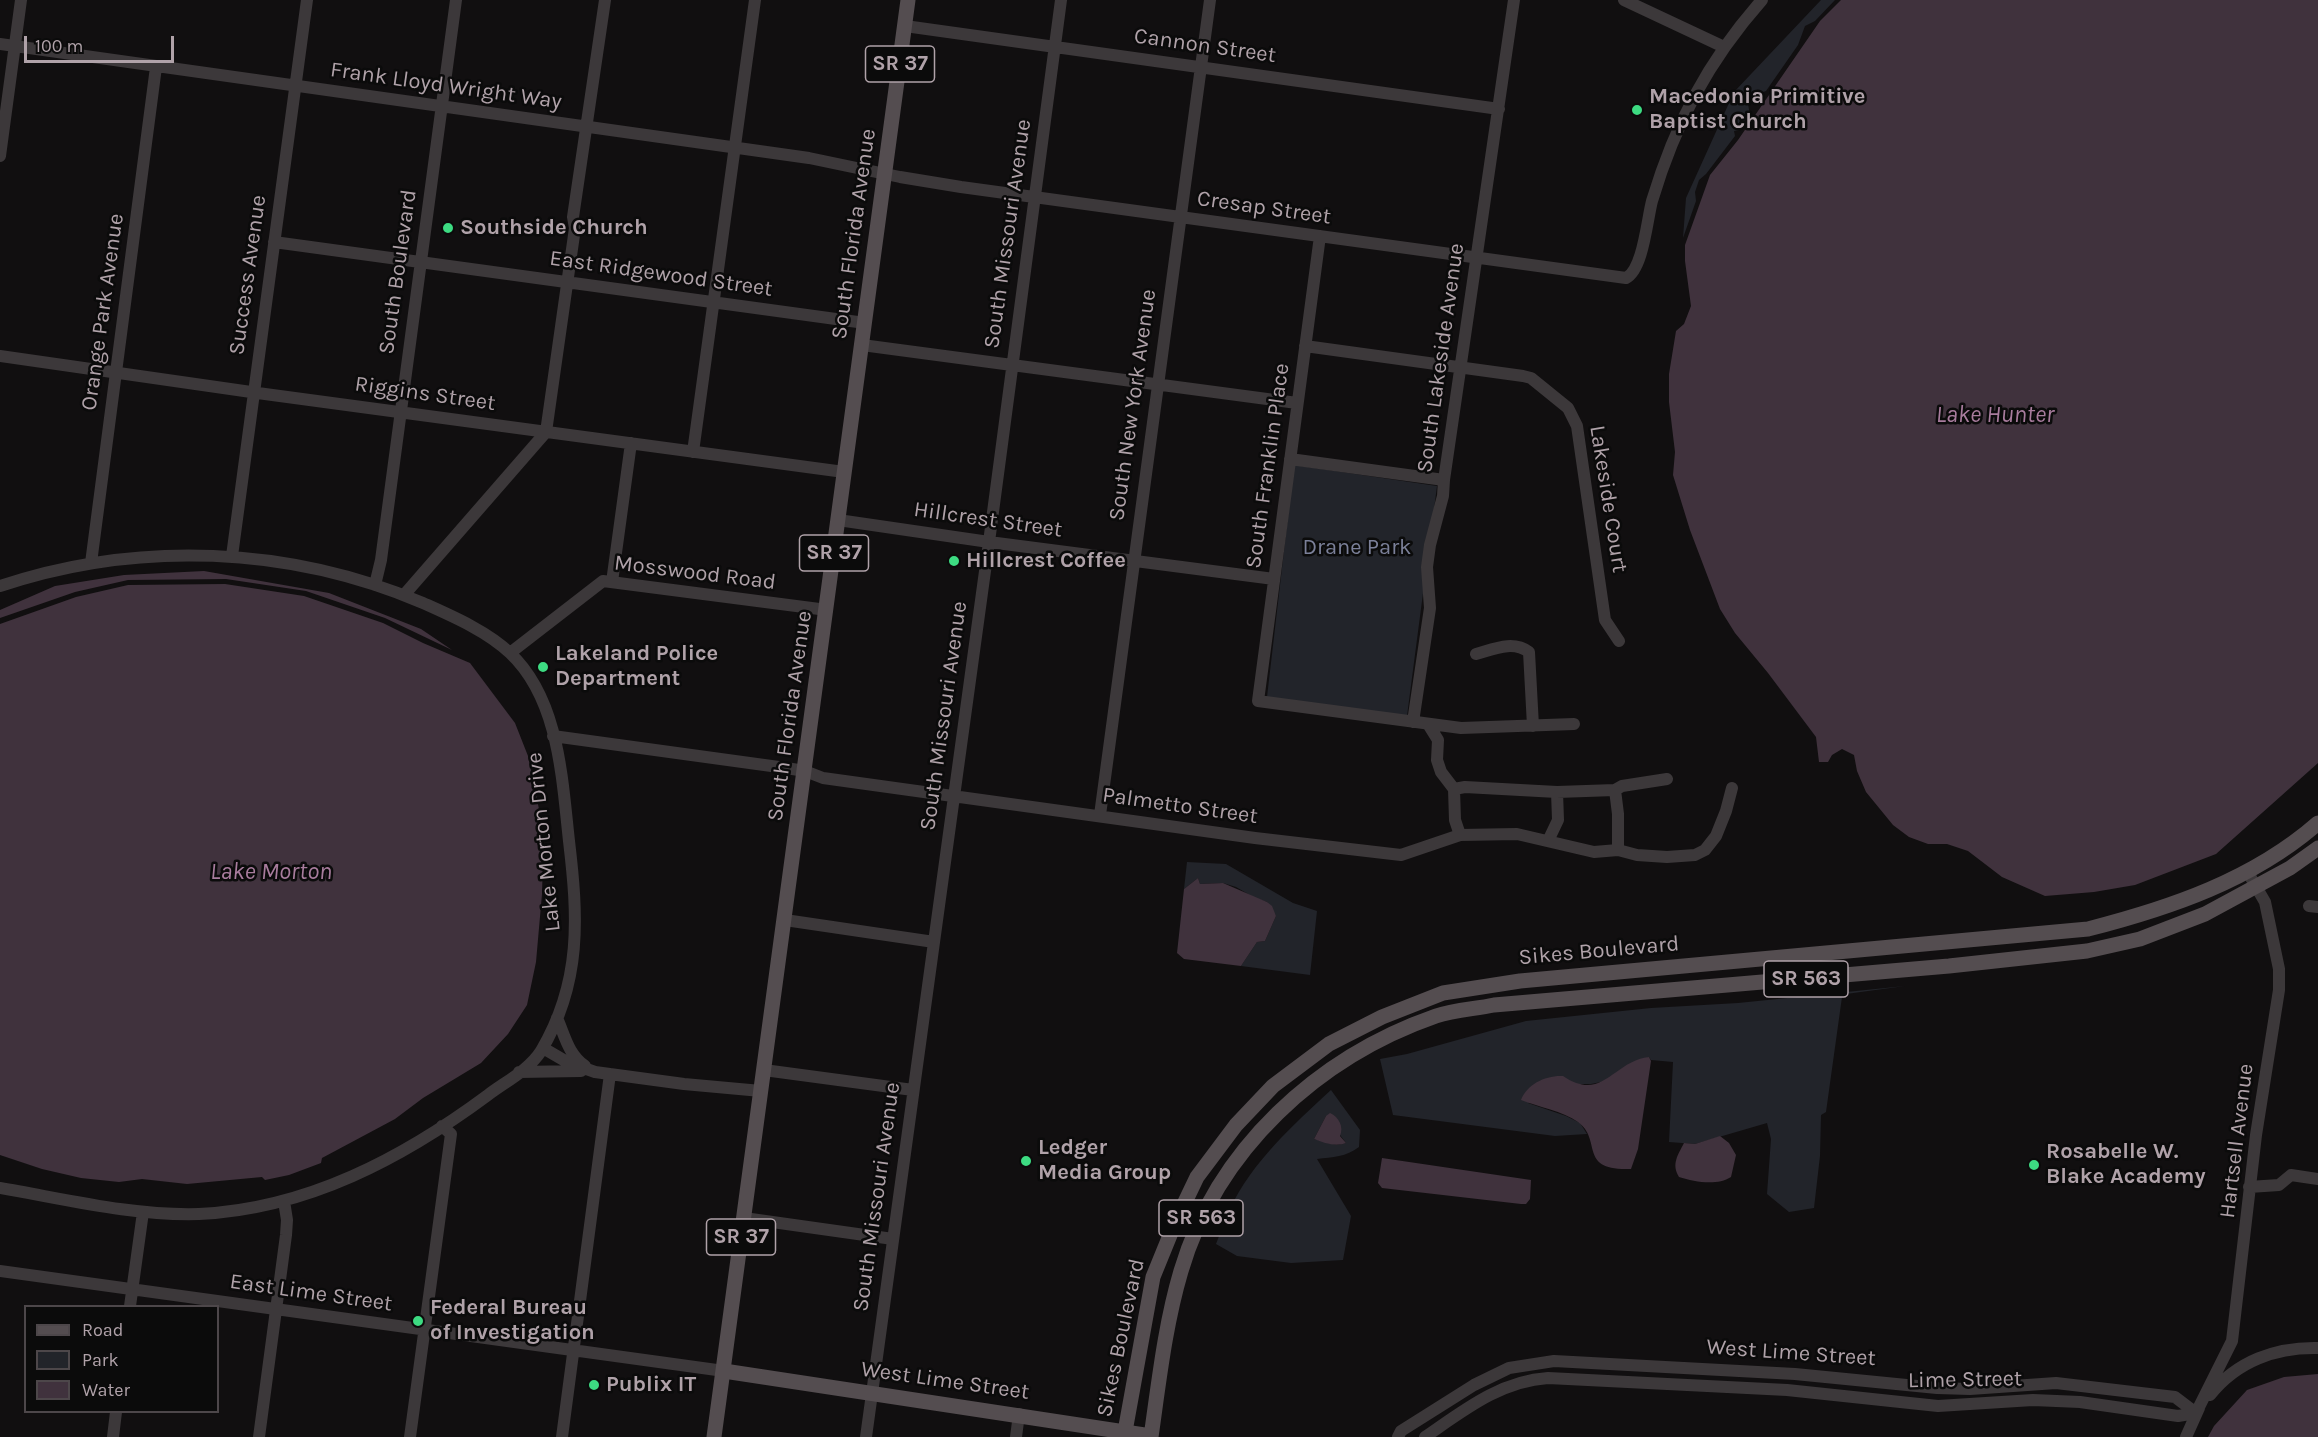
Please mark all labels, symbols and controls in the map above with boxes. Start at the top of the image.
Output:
street label: Cannon Street [1132,23,1278,69]
scale bar [27,24,177,62]
text: 100 m [35,35,83,57]
road number: SR 37 [866,46,934,82]
street label: Frank Lloyd Wright Way [329,57,563,115]
place label: Macedonia Primitive Baptist Church [1649,84,1865,136]
marker: Macedonia Primitive Baptist Church [1630,103,1644,117]
street label: South Missouri Avenue [979,118,1037,350]
street label: South Florida Avenue [826,127,882,341]
street label: Cresap Street [1195,186,1333,230]
street label: South Boulevard [373,188,423,356]
street label: Success Avenue [224,193,272,357]
street label: Orange Park Avenue [76,212,130,412]
place label: Southside Church [460,215,648,241]
marker: Southside Church [441,221,455,235]
street label: South Lakeside Avenue [1412,241,1470,475]
street label: East Ridgewood Street [548,245,774,303]
street label: South New York Avenue [1104,288,1162,522]
street label: South Franklin Place [1241,362,1295,570]
street label: Riggins Street [353,371,497,417]
water label: Lake Hunter [1936,401,2054,429]
street label: Lakeside Court [1583,423,1633,575]
street label: Hillcrest Street [912,497,1064,543]
road number: SR 37 [800,535,868,571]
park label: Drane Park [1302,535,1412,561]
place label: Hillcrest Coffee [966,548,1126,574]
street label: Mosswood Road [613,550,777,596]
marker: Hillcrest Coffee [947,554,961,568]
street label: South Missouri Avenue [915,600,973,832]
street label: South Florida Avenue [762,609,818,823]
place label: Lakeland Police Department [555,641,718,692]
marker: Lakeland Police Department [536,660,550,674]
street label: Lake Morton Drive [521,751,567,933]
street label: Palmetto Street [1101,782,1259,830]
water label: Lake Morton [210,858,332,886]
street label: Sikes Boulevard [1518,931,1680,971]
road number: SR 563 [1764,961,1848,997]
street label: Hartsell Avenue [2214,1062,2260,1220]
street label: South Missouri Avenue [848,1081,906,1313]
place label: Ledger Media Group [1038,1135,1171,1186]
place label: Rosabelle W. Blake Academy [2046,1139,2205,1190]
marker: Ledger Media Group [1019,1154,1033,1168]
marker: Rosabelle W. Blake Academy [2027,1158,2041,1172]
road number: SR 563 [1159,1200,1243,1236]
road number: SR 37 [706,1219,776,1255]
street label: Sikes Boulevard [1091,1257,1151,1419]
street label: East Lime Street [228,1269,394,1317]
place label: Federal Bureau of Investigation [430,1295,595,1346]
legend [24,1305,219,1413]
marker: Federal Bureau of Investigation [411,1314,425,1328]
text: Road [82,1319,123,1341]
street label: West Lime Street [1705,1334,1877,1372]
text: Park [82,1349,119,1371]
street label: West Lime Street [859,1356,1031,1406]
street label: Lime Street [1908,1366,2022,1394]
place label: Publix IT [606,1372,696,1398]
marker: Publix IT [587,1378,601,1392]
text: Water [82,1379,130,1401]

